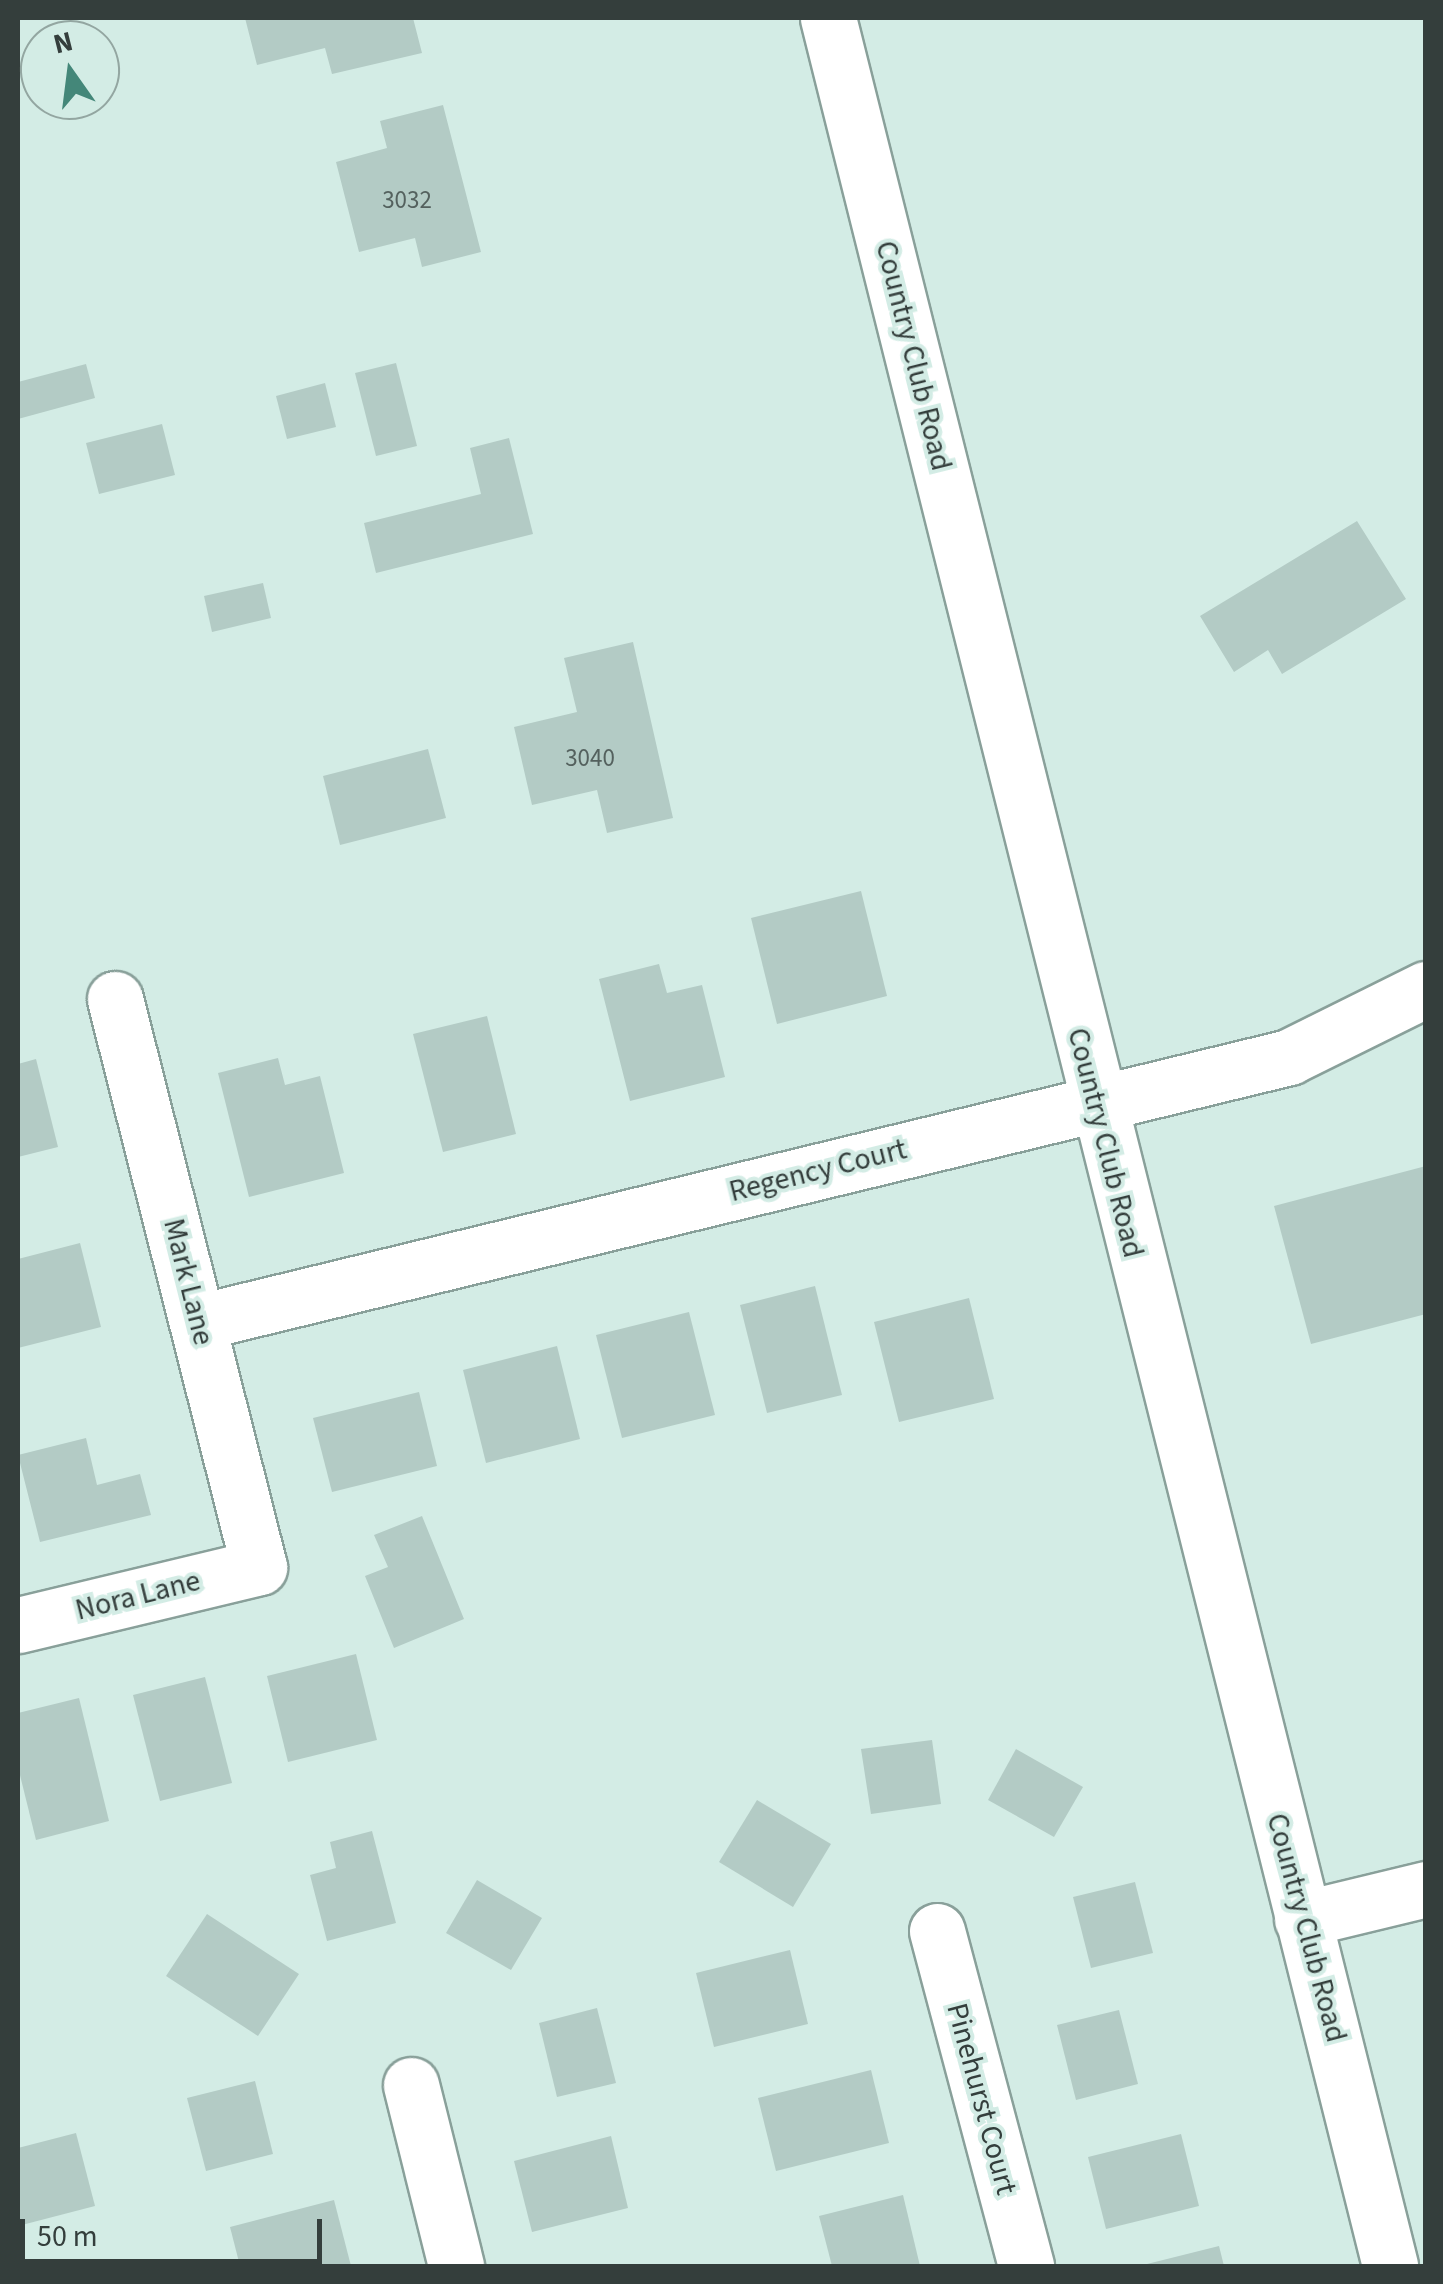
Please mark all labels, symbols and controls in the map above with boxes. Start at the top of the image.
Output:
north arrow [20,20,120,120]
text: N [49,21,77,64]
house number: 3032 [382,185,432,215]
street label: Country Club Road [867,237,959,475]
house number: 3040 [565,743,615,773]
street label: Country Club Road [1059,1024,1151,1262]
street label: Regency Court [726,1132,910,1210]
street label: Mark Lane [155,1215,221,1349]
street label: Nora Lane [72,1563,204,1629]
street label: Country Club Road [1258,1810,1354,2046]
street label: Pinehurst Court [938,1999,1024,2199]
scale bar [25,2199,328,2261]
text: 50 m [37,2215,98,2258]

